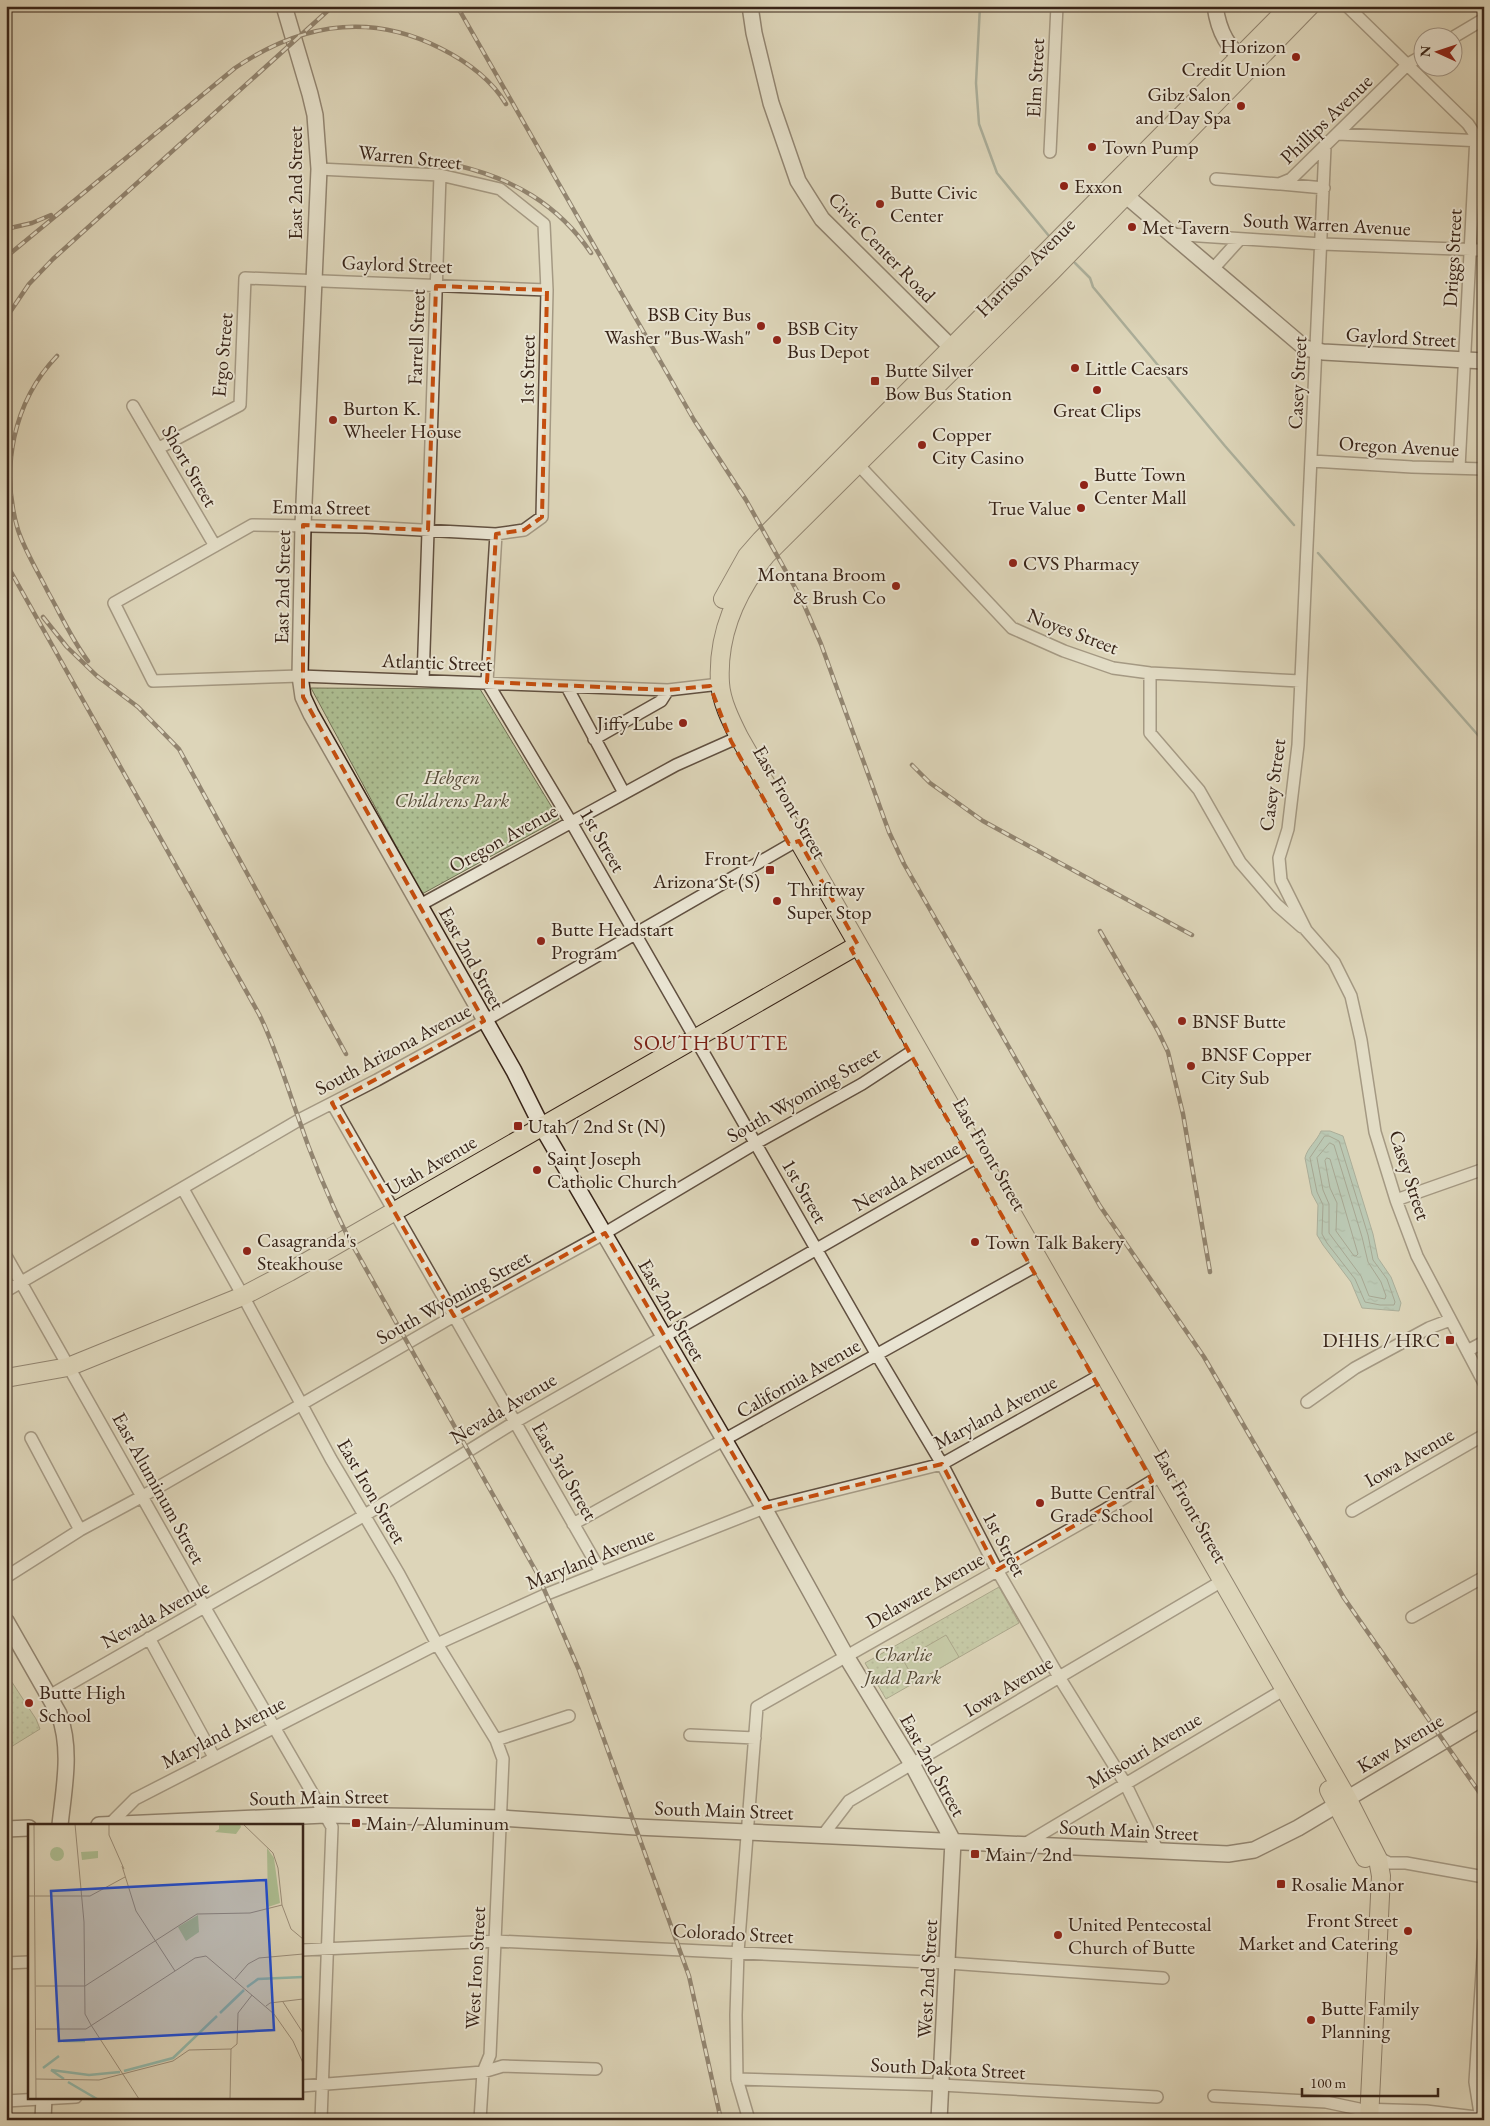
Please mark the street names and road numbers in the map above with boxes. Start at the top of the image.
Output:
street label: Elm Street [1020,37,1050,118]
street label: Phillips Avenue [1274,68,1378,170]
street label: East 2nd Street [282,125,308,240]
street label: Warren Street [357,139,464,175]
street label: Civic Center Road [823,186,942,308]
street label: South Warren Avenue [1243,207,1412,241]
street label: Driggs Street [1436,207,1468,308]
street label: Harrison Avenue [970,211,1081,322]
street label: Gaylord Street [341,249,453,279]
street label: Farrell Street [401,288,431,386]
street label: Ergo Street [205,311,239,398]
street label: Gaylord Street [1345,321,1458,353]
street label: 1st Street [513,334,541,405]
street label: Casey Street [1282,335,1312,430]
street label: Short Street [156,420,224,512]
street label: Oregon Avenue [1338,430,1460,462]
street label: Emma Street [272,493,371,521]
street label: East 2nd Street [268,529,296,644]
street label: Noyes Street [1024,602,1123,661]
street label: Atlantic Street [380,647,493,677]
street label: Casey Street [1253,736,1291,833]
street label: East Front Street [747,740,833,864]
street label: Oregon Avenue [444,797,562,879]
street label: 1st Street [574,803,632,878]
street label: East 2nd Street [433,902,511,1015]
street label: South Arizona Avenue [310,997,476,1101]
street label: South Wyoming Street [722,1039,885,1148]
street label: East Front Street [947,1092,1033,1216]
street label: Casey Street [1383,1127,1437,1224]
street label: Utah Avenue [381,1128,481,1201]
street label: Nevada Avenue [848,1135,964,1217]
street label: 1st Street [776,1154,834,1229]
street label: South Wyoming Street [371,1243,535,1350]
street label: East 2nd Street [632,1254,712,1366]
street label: California Avenue [731,1332,865,1424]
street label: Nevada Avenue [445,1366,561,1450]
street label: Maryland Avenue [929,1369,1061,1455]
street label: East Aluminum Street [106,1407,212,1569]
street label: East 3rd Street [526,1417,604,1526]
street label: Iowa Avenue [1360,1421,1459,1493]
street label: East Iron Street [331,1434,413,1549]
street label: East Front Street [1148,1444,1234,1568]
street label: 1st Street [977,1507,1033,1582]
street label: Maryland Avenue [522,1520,658,1596]
street label: Delaware Avenue [861,1546,989,1634]
street label: Nevada Avenue [96,1574,214,1654]
street label: Iowa Avenue [959,1649,1057,1723]
street label: Maryland Avenue [157,1689,290,1774]
street label: Missouri Avenue [1082,1705,1206,1794]
street label: Kaw Avenue [1352,1707,1448,1779]
street label: East 2nd Street [894,1709,972,1822]
street label: South Main Street [249,1783,390,1811]
street label: South Main Street [654,1795,795,1825]
street label: South Main Street [1059,1813,1200,1847]
street label: West Iron Street [459,1905,491,2030]
street label: Colorado Street [672,1917,795,1949]
street label: West 2nd Street [911,1918,943,2039]
street label: South Dakota Street [870,2051,1027,2085]

